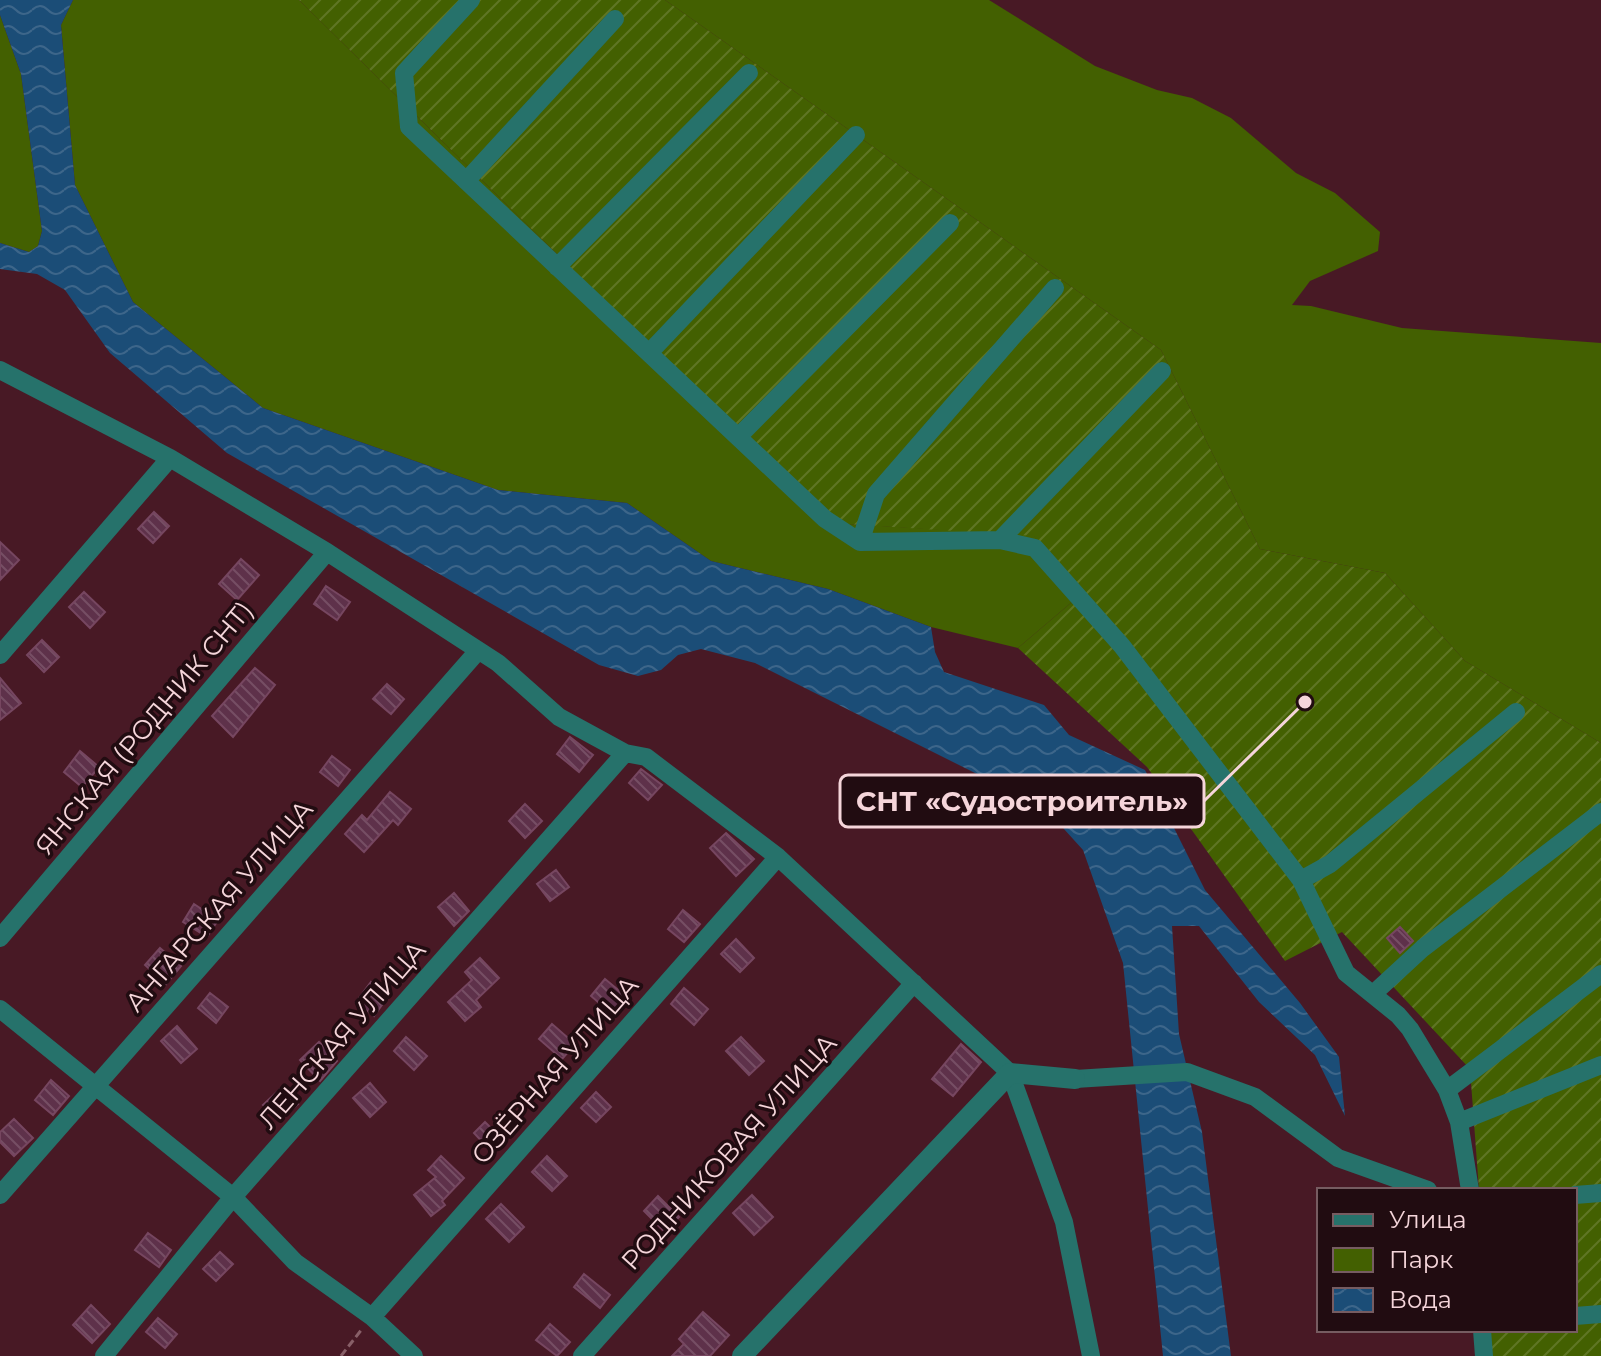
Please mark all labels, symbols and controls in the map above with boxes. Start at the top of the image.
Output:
street label: ЯНСКАЯ (РОДНИК СНТ) [28,595,260,861]
callout: СНТ «Судостроитель» [840,775,1204,827]
text: СНТ «Судостроитель» [856,784,1188,818]
street label: АНГАРСКАЯ УЛИЦА [118,794,320,1018]
street label: ЛЕНСКАЯ УЛИЦА [252,934,432,1136]
street label: ОЗЁРНАЯ УЛИЦА [465,969,645,1171]
street label: РОДНИКОВАЯ УЛИЦА [615,1027,843,1277]
legend [1317,1188,1577,1332]
text: Улица [1389,1205,1467,1234]
text: Парк [1389,1245,1453,1274]
text: Вода [1389,1285,1452,1314]

